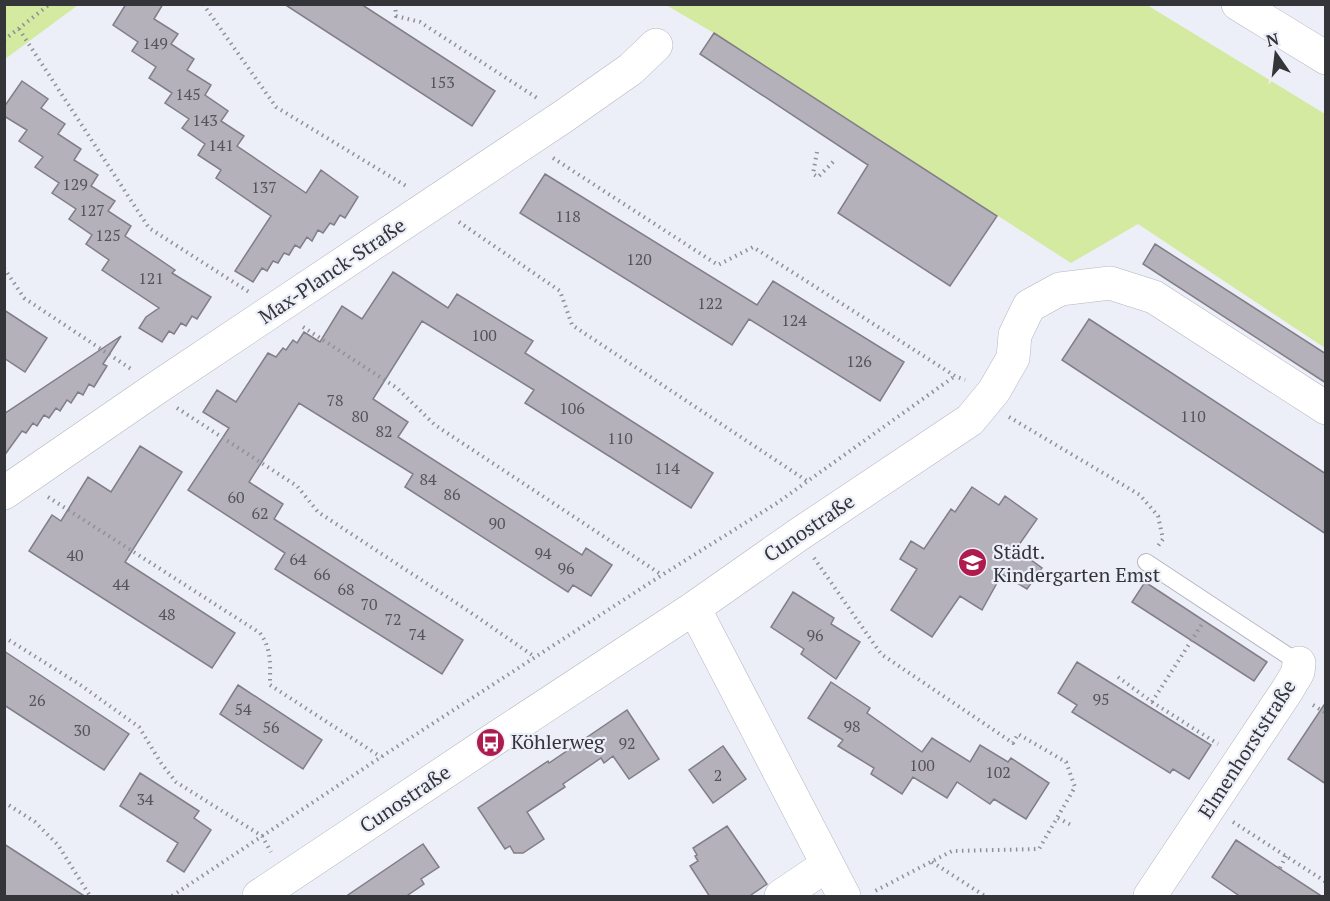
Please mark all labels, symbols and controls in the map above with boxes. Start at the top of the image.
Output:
north arrow [1246,24,1306,84]
text: N [1264,27,1281,52]
house number: 149 [142,32,168,54]
house number: 153 [429,71,455,93]
house number: 145 [175,83,201,105]
house number: 143 [192,109,218,131]
house number: 141 [208,134,234,156]
house number: 129 [62,173,88,195]
house number: 137 [251,176,277,198]
house number: 127 [79,199,105,221]
house number: 118 [555,205,581,227]
street label: Max-Planck-Straße [253,211,411,330]
house number: 125 [95,224,121,246]
house number: 120 [626,248,652,270]
house number: 121 [138,267,164,289]
house number: 122 [697,292,723,314]
house number: 124 [781,309,807,331]
house number: 100 [471,324,497,346]
house number: 126 [846,350,872,372]
house number: 78 [326,389,344,411]
house number: 106 [559,397,585,419]
house number: 80 [351,405,369,427]
house number: 110 [1180,405,1206,427]
house number: 82 [375,420,393,442]
house number: 110 [607,427,633,449]
house number: 114 [654,457,680,479]
house number: 84 [419,468,437,490]
house number: 86 [443,483,461,505]
house number: 60 [227,486,245,508]
street label: Cunostraße [758,487,859,568]
house number: 62 [251,502,269,524]
house number: 90 [488,512,506,534]
place label: Städt. Kindergarten Emst [993,538,1161,588]
house number: 94 [534,542,552,564]
house number: 40 [66,544,84,566]
school or university icon: Städt. Kindergarten Emst [956,547,988,579]
house number: 64 [289,548,307,570]
house number: 96 [557,557,575,579]
house number: 66 [313,563,331,585]
house number: 44 [112,573,130,595]
house number: 68 [337,578,355,600]
house number: 70 [360,593,378,615]
house number: 48 [158,603,176,625]
house number: 72 [384,608,402,630]
house number: 74 [408,623,426,645]
house number: 96 [806,624,824,646]
street label: Elmenhorststraße [1192,674,1302,823]
house number: 95 [1092,688,1110,710]
house number: 26 [28,689,46,711]
house number: 54 [234,698,252,720]
house number: 98 [843,715,861,737]
house number: 56 [262,716,280,738]
house number: 30 [73,719,91,741]
bus stop icon: Köhlerweg [474,726,506,758]
place label: Köhlerweg [511,728,605,755]
house number: 92 [618,732,636,754]
house number: 100 [909,754,935,776]
street label: Cunostraße [354,758,455,839]
house number: 102 [985,761,1011,783]
house number: 2 [714,764,722,786]
house number: 34 [136,788,154,810]

